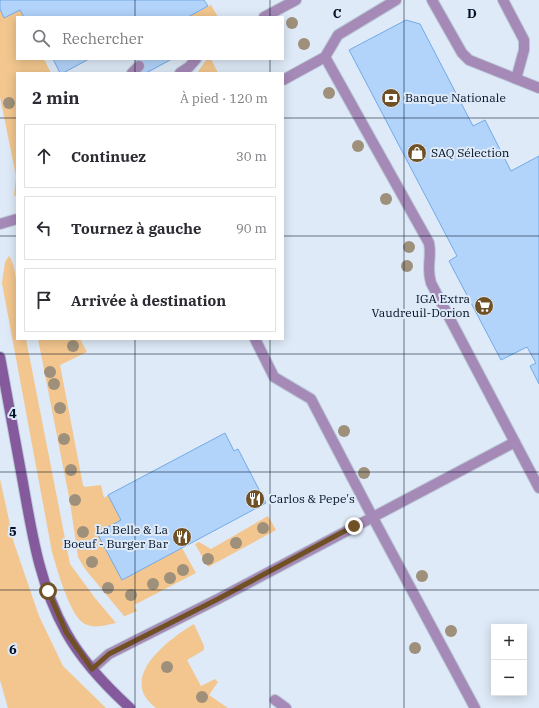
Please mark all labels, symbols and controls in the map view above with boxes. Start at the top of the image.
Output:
text: C [333,5,342,22]
text: D [467,5,477,22]
search box [16,16,284,60]
icon: search [30,27,52,49]
text: Rechercher [62,29,143,48]
text: 2 min [32,87,80,109]
bank icon: Banque Nationale [380,87,402,109]
text: À pied · 120 m [180,90,268,107]
place label: Banque Nationale [405,90,506,105]
shop icon: SAQ Sélection [406,142,428,164]
icon: ahead [33,145,55,167]
place label: SAQ Sélection [431,145,510,160]
text: Continuez [71,147,146,166]
text: 30 m [236,148,267,165]
icon: left [33,217,55,239]
text: Tournez à gauche [71,219,202,238]
text: 90 m [236,220,267,237]
icon: arrive [33,289,55,311]
text: Arrivée à destination [71,291,226,310]
place label: IGA Extra Vaudreuil-Dorion [372,291,470,320]
supermarket icon: IGA Extra Vaudreuil-Dorion [473,295,495,317]
text: 4 [9,405,17,422]
restaurant icon: Carlos & Pepe's [244,488,266,510]
place label: Carlos & Pepe's [269,491,355,506]
route end [345,517,363,535]
place label: La Belle & La Boeuf - Burger Bar [63,522,169,551]
text: 5 [9,523,17,540]
restaurant icon: La Belle & La Boeuf - Burger Bar [171,526,193,548]
route start [39,582,57,600]
map controls [491,624,527,696]
button: + [491,624,527,660]
text: 6 [9,641,17,658]
button: − [491,660,527,696]

